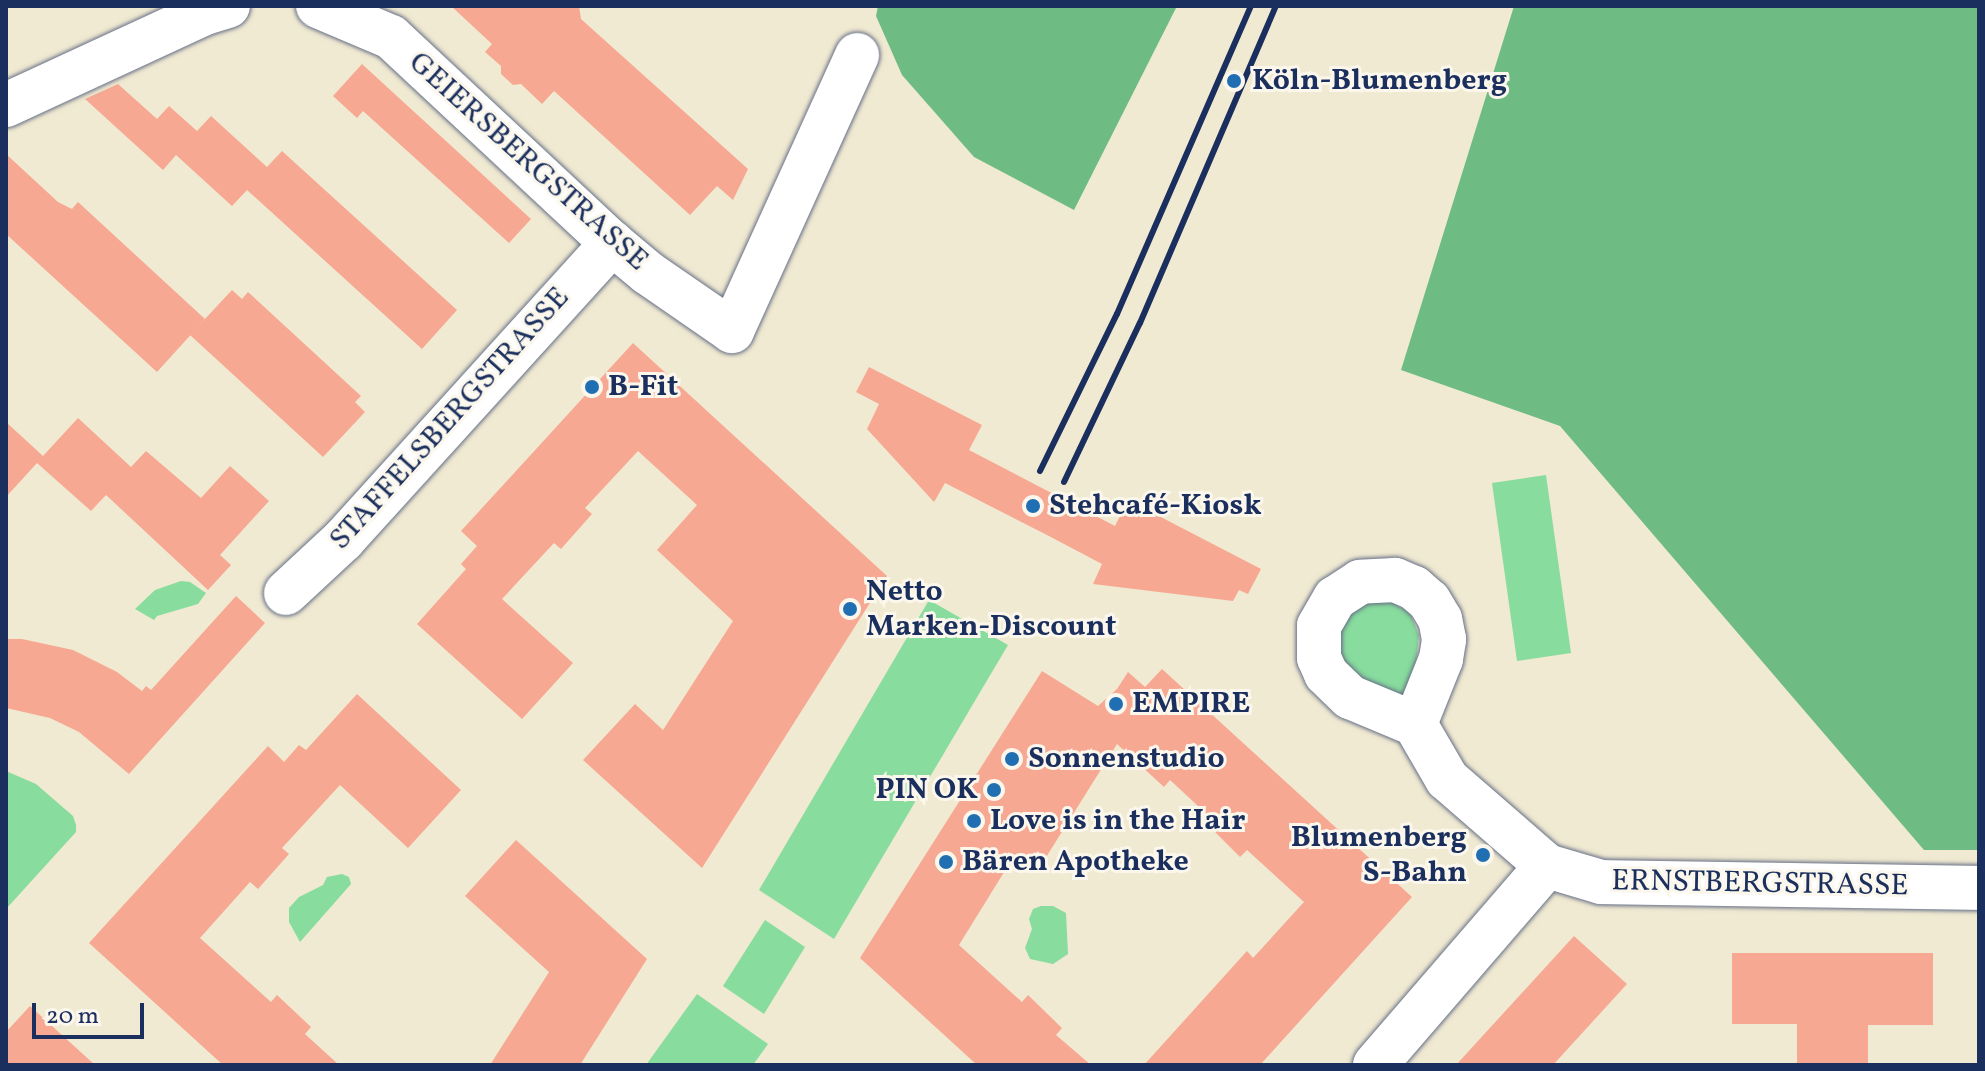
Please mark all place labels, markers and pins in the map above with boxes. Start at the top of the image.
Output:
place label: Köln-Blumenberg [1252,63,1507,99]
marker: Köln-Blumenberg [1223,70,1245,92]
place label: B-Fit [608,369,678,405]
marker: B-Fit [583,378,601,396]
place label: Stehcafé-Kiosk [1049,488,1262,524]
marker: Stehcafé-Kiosk [1024,497,1042,515]
place label: Netto Marken-Discount [866,574,1116,644]
marker: Netto Marken-Discount [841,600,859,618]
place label: EMPIRE [1132,686,1250,722]
marker: EMPIRE [1107,695,1125,713]
place label: Sonnenstudio [1028,741,1225,777]
marker: Sonnenstudio [1003,750,1021,768]
place label: PIN OK [875,772,978,808]
marker: PIN OK [985,781,1003,799]
place label: Love is in the Hair [990,803,1245,839]
marker: Love is in the Hair [965,812,983,830]
place label: Blumenberg S-Bahn [1291,820,1467,890]
place label: Bären Apotheke [962,844,1189,880]
marker: Blumenberg S-Bahn [1474,846,1492,864]
marker: Bären Apotheke [937,853,955,871]

